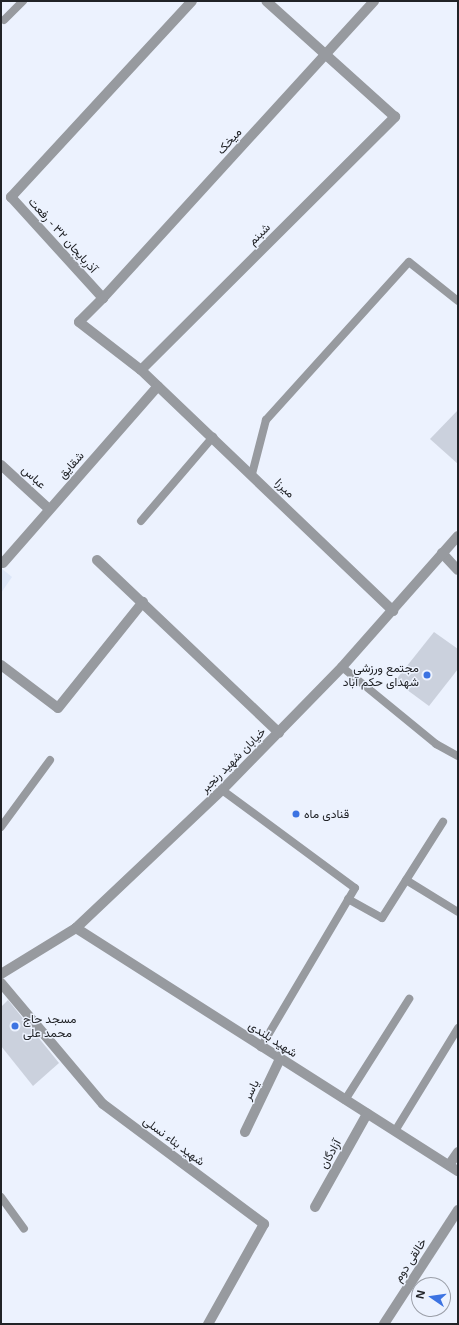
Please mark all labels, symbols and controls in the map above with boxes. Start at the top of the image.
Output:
street label: میخک [214,125,244,157]
street label: آذربایجان ۳۲ - رفعت [25,194,101,276]
street label: شبنم [245,220,273,248]
street label: شقایق [55,448,87,482]
street label: عباس [19,462,49,492]
street label: میرزا [272,475,298,501]
place label: مجتمع ورزشی شهدای حکم آباد [343,661,419,689]
marker: مجتمع ورزشی شهدای حکم آباد [422,670,432,680]
street label: خیابان شهید رنجبر [197,724,269,796]
place label: قنادی ماه [304,807,349,821]
marker: قنادی ماه [291,809,301,819]
place label: مسجد حاج محمد علی [23,1012,76,1040]
street label: شهید بلندی [246,1018,300,1060]
marker: مسجد حاج محمد علی [10,1021,20,1031]
street label: یاسر [240,1077,262,1103]
street label: شهید بناء نسلی [140,1113,208,1169]
street label: آزادگان [316,1137,344,1171]
street label: خالقی دوم [390,1235,430,1285]
north arrow [411,1277,451,1317]
text: N [411,1288,428,1300]

